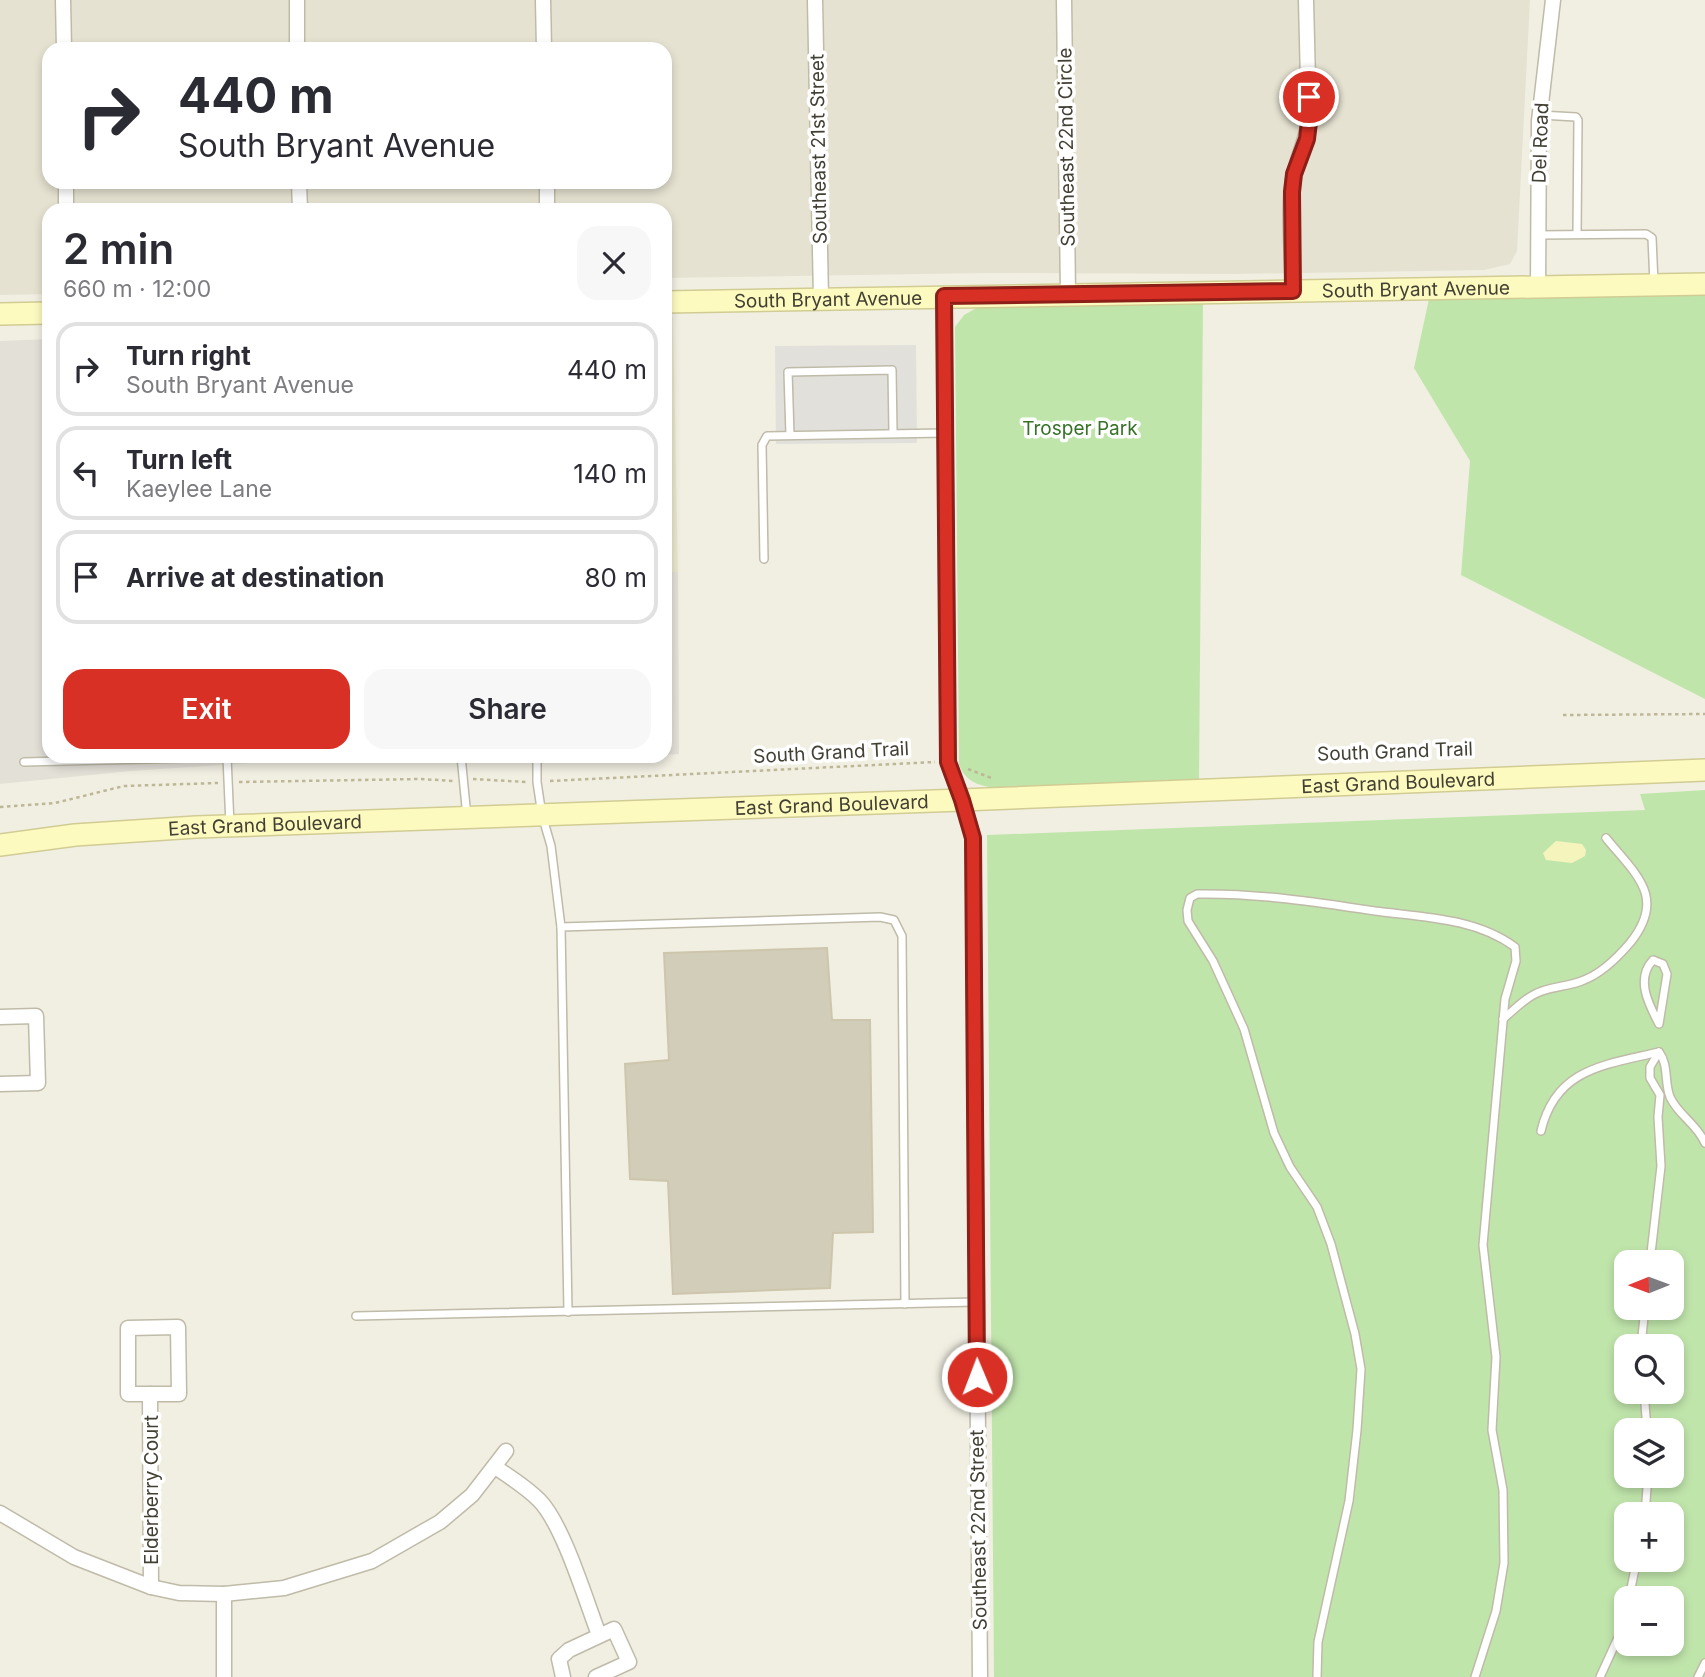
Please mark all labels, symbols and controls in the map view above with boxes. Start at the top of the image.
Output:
street label: Southeast 22nd Circle [1053,47,1080,247]
street label: Southeast 21st Street [805,54,832,244]
text: 440 m [178,66,334,125]
pin [1279,67,1339,127]
icon: right [63,70,154,161]
icon: arrive [1290,78,1328,116]
street label: Del Road [1528,102,1553,184]
text: South Bryant Avenue [178,126,495,165]
text: 2 min [63,223,174,274]
button: close [577,226,651,300]
text: 660 m · 12:00 [63,275,211,303]
street label: South Bryant Avenue [1322,276,1510,303]
street label: South Bryant Avenue [734,287,922,313]
text: Turn right [126,340,251,371]
icon: right [67,350,105,388]
text: 440 m [567,354,647,385]
text: South Bryant Avenue [126,371,354,399]
park label: Trosper Park [1022,417,1138,440]
text: Turn left [126,444,232,475]
icon: left [67,454,105,492]
text: 140 m [573,458,647,489]
text: Kaeylee Lane [126,475,272,503]
icon: arrive [67,558,105,596]
text: Arrive at destination [126,562,385,593]
text: 80 m [584,562,647,593]
button: Exit [63,669,350,749]
button: Share [364,669,651,749]
street label: South Grand Trail [753,737,910,768]
street label: South Grand Trail [1317,737,1473,766]
street label: East Grand Boulevard [1301,767,1496,798]
street label: East Grand Boulevard [734,790,929,820]
street label: East Grand Boulevard [167,810,362,841]
north arrow [1614,1250,1684,1320]
map controls [1614,1250,1684,1656]
button: search [1614,1334,1684,1404]
position arrow [940,1340,1014,1414]
street label: Elderberry Court [140,1415,163,1565]
button: layers [1614,1418,1684,1488]
street label: Southeast 22nd Street [965,1429,992,1631]
button: + [1614,1502,1684,1572]
button: − [1614,1586,1684,1656]

